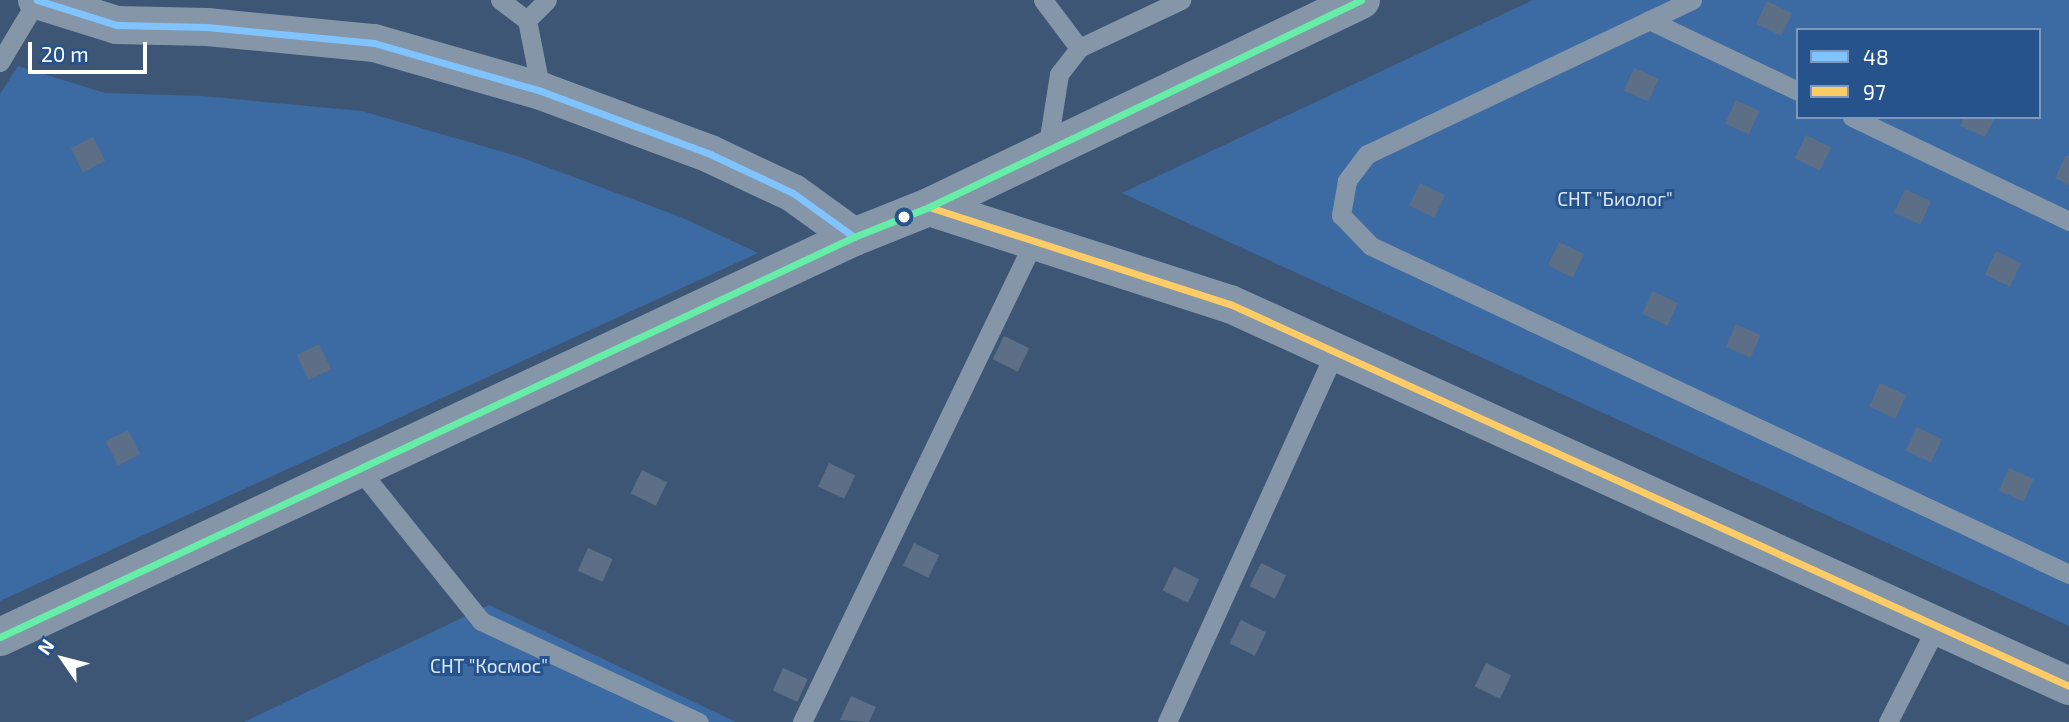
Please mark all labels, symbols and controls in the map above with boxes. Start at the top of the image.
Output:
scale bar [32,28,150,72]
legend [1796,28,2041,119]
text: 20 m [41,41,89,66]
text: 48 [1863,44,1889,69]
text: 97 [1863,79,1886,104]
park label: СНТ "Биолог" [1557,188,1673,210]
unlabelled marker [897,210,911,224]
north arrow [28,624,98,694]
text: N [32,634,59,659]
park label: СНТ "Космос" [430,655,548,677]

